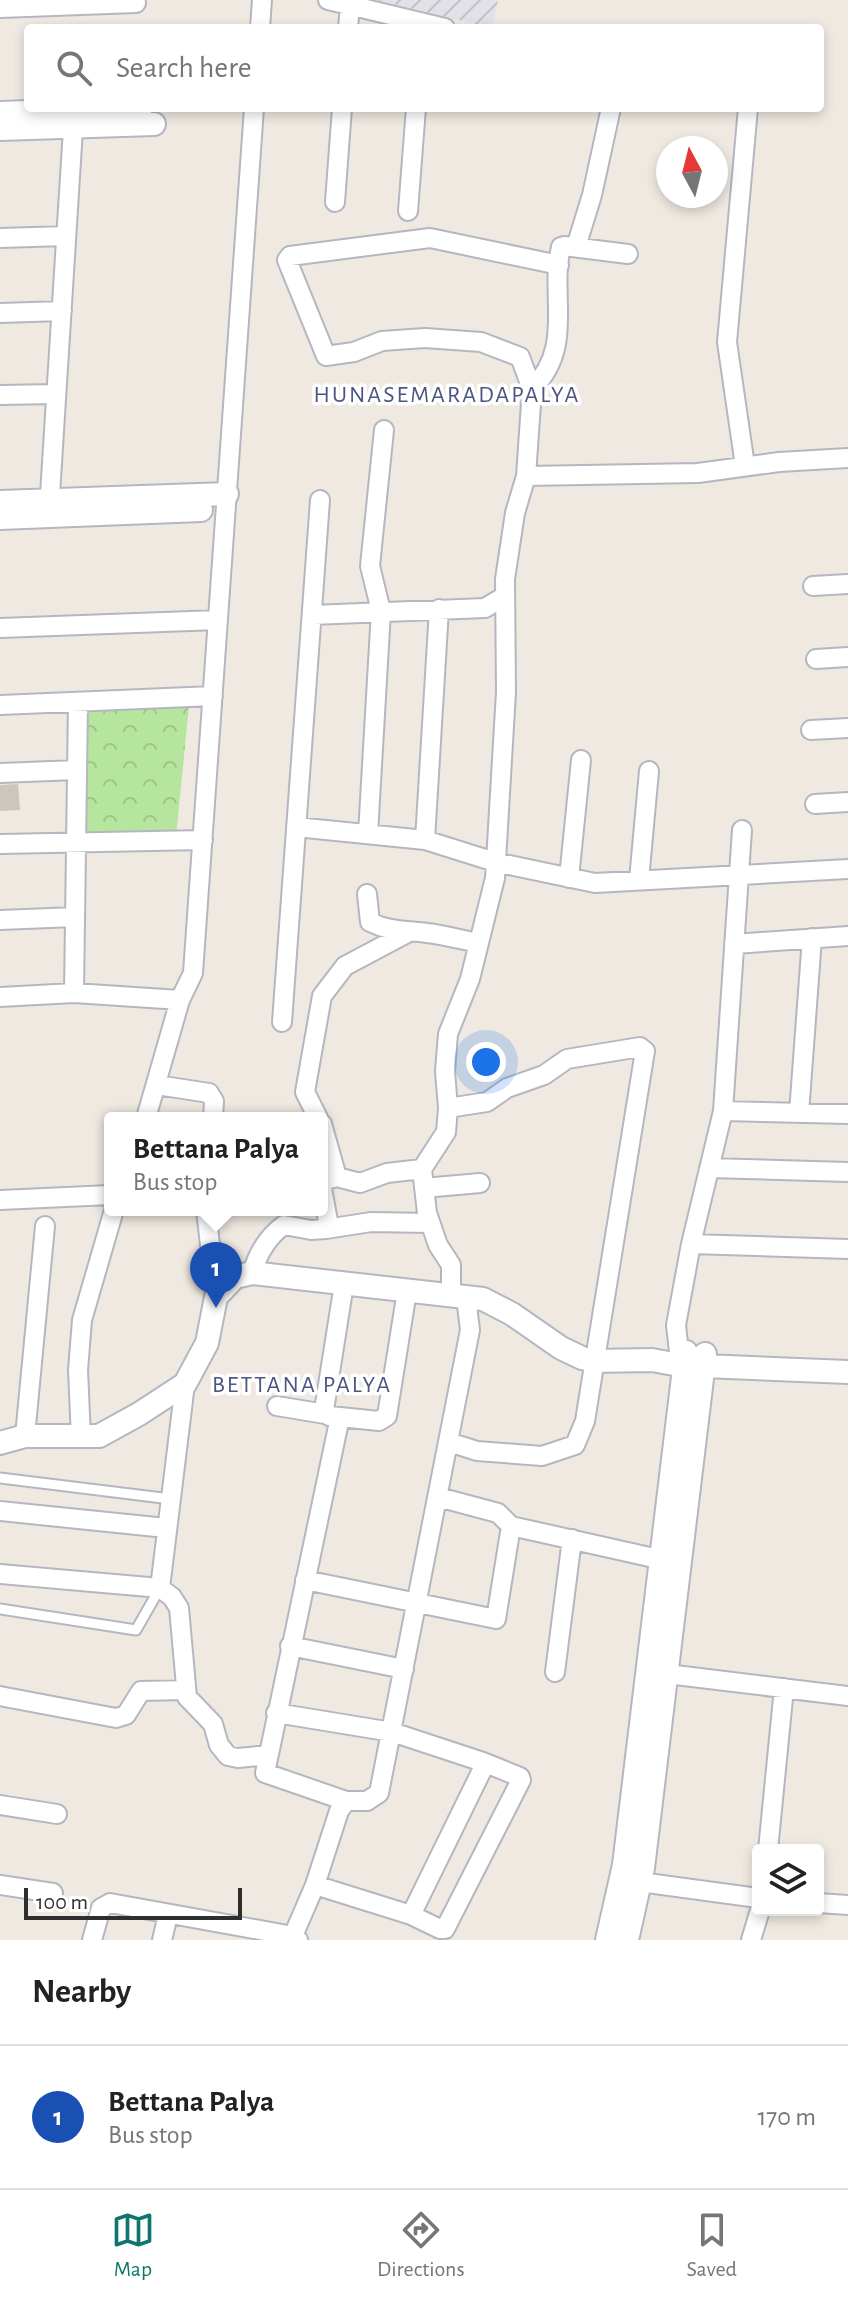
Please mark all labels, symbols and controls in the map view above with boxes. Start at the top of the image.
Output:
search box [24,24,824,112]
icon: search [52,46,96,90]
text: Search here [116,53,252,83]
north arrow [656,136,728,208]
district label: HUNASEMARADAPALYA [314,383,580,407]
your location [466,1042,506,1082]
popup [104,1112,328,1216]
text: Bettana Palya [133,1134,299,1164]
text: Bus stop [133,1169,217,1195]
pin: 1 [190,1242,242,1308]
district label: BETTANA PALYA [212,1373,392,1397]
map controls [752,1844,824,1916]
button: layers [752,1844,824,1916]
scale bar [24,1884,242,1920]
text: 100 m [36,1891,88,1913]
text: Nearby [32,1975,131,2009]
text: Bettana Palya [108,2087,274,2117]
text: 1 [53,2104,63,2130]
text: 170 m [757,2104,816,2130]
text: Bus stop [108,2122,193,2148]
tab: Map [111,2208,155,2282]
tab: Directions [377,2208,465,2282]
tab: Saved [687,2208,737,2282]

